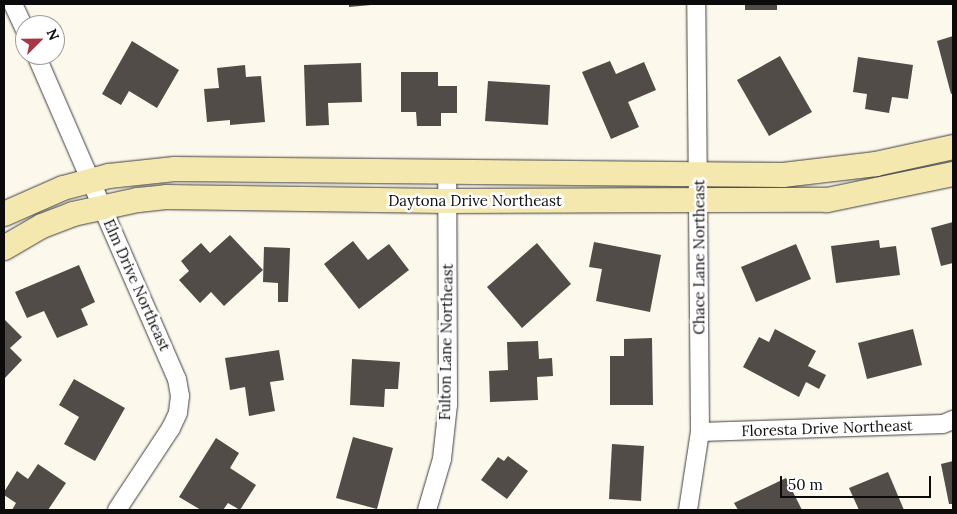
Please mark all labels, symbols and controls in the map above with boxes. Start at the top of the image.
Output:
north arrow [15,15,65,65]
text: N [42,26,63,43]
street label: Chace Lane Northeast [690,179,708,335]
street label: Daytona Drive Northeast [388,192,562,210]
street label: Elm Drive Northeast [100,216,174,354]
street label: Fulton Lane Northeast [436,264,456,420]
street label: Floresta Drive Northeast [741,416,913,440]
scale bar [782,466,933,498]
text: 50 m [788,475,823,494]

